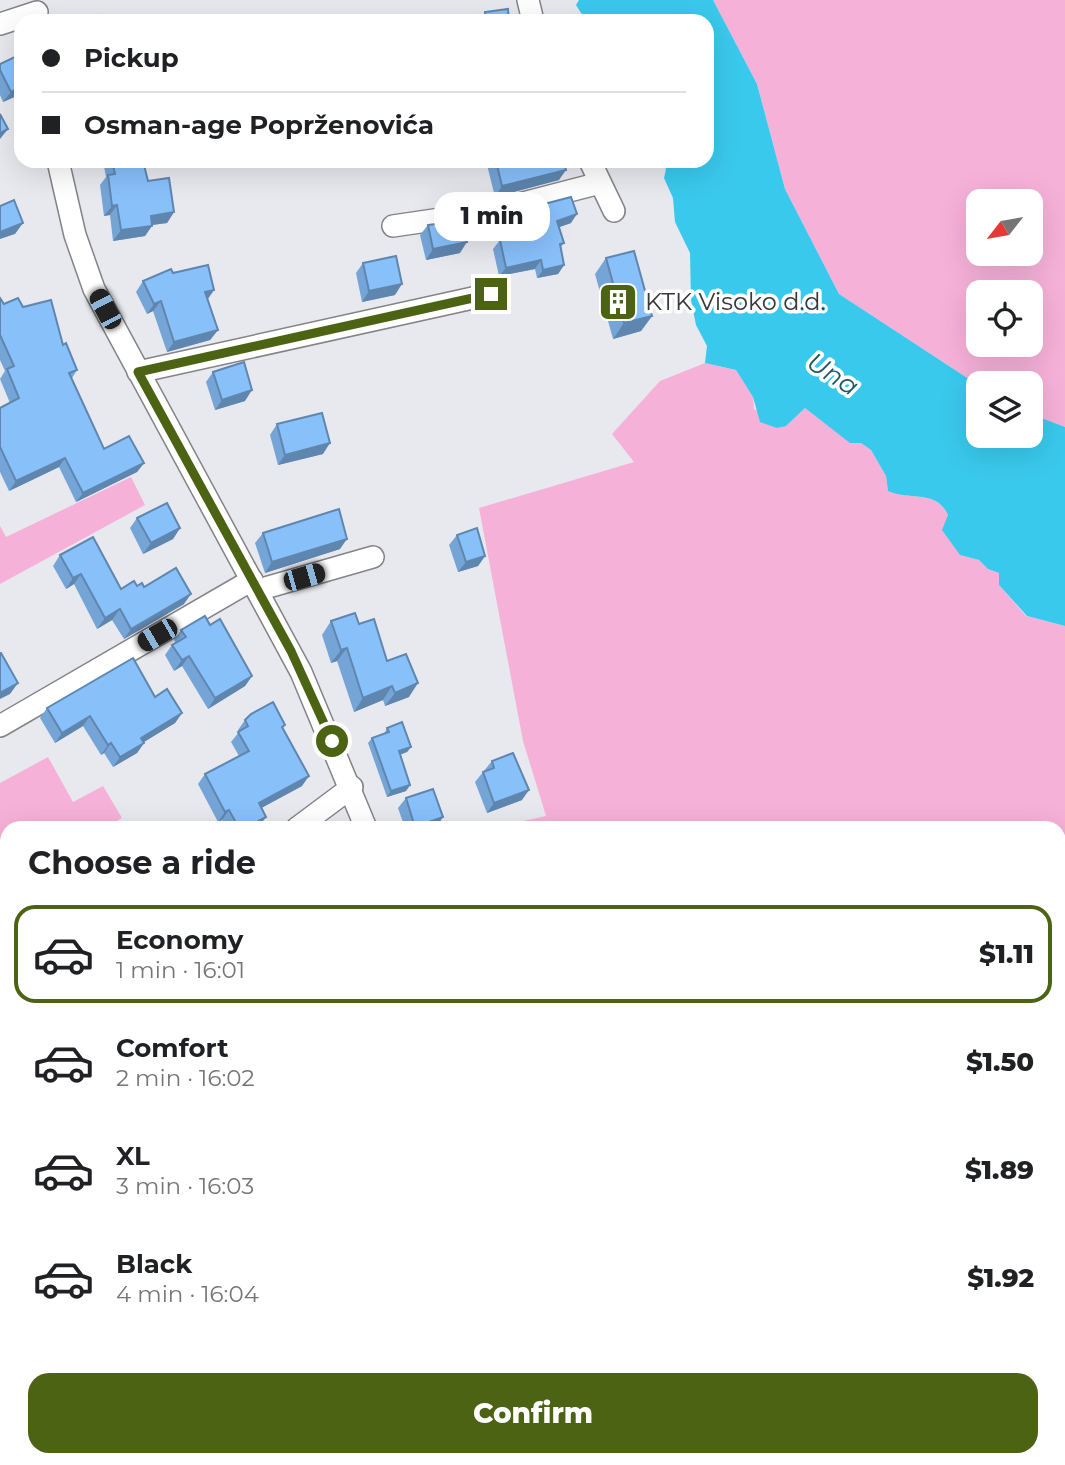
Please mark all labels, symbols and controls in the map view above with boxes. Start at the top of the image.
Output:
text: Pickup [84,42,179,74]
text: Osman-age Poprženovića [84,109,434,141]
north arrow [966,189,1043,266]
map controls [966,189,1043,448]
callout: 1 min [433,192,549,242]
text: 1 min [460,202,524,230]
route end [475,278,507,310]
button: locate [966,280,1043,357]
building icon: KTK Visoko d.d. [597,281,639,323]
car [86,286,125,332]
place label: KTK Visoko d.d. [645,287,826,316]
water label: Una [801,346,865,402]
button: layers [966,371,1043,448]
car [281,561,328,593]
car [134,615,181,655]
route start [316,725,348,757]
text: Choose a ride [28,843,256,882]
icon: car [32,923,95,986]
text: Economy [116,924,243,956]
text: $1.11 [979,938,1034,970]
text: 1 min · 16:01 [116,956,245,984]
icon: car [32,1031,95,1094]
text: Comfort [116,1032,228,1064]
text: $1.50 [966,1046,1034,1078]
text: 2 min · 16:02 [116,1064,255,1092]
icon: car [32,1139,95,1202]
text: XL [116,1140,150,1172]
text: $1.89 [965,1154,1034,1186]
text: 3 min · 16:03 [116,1172,254,1200]
icon: car [32,1247,95,1310]
text: Black [116,1248,192,1280]
text: $1.92 [967,1262,1034,1294]
text: 4 min · 16:04 [116,1280,259,1308]
button: Confirm [28,1373,1038,1453]

